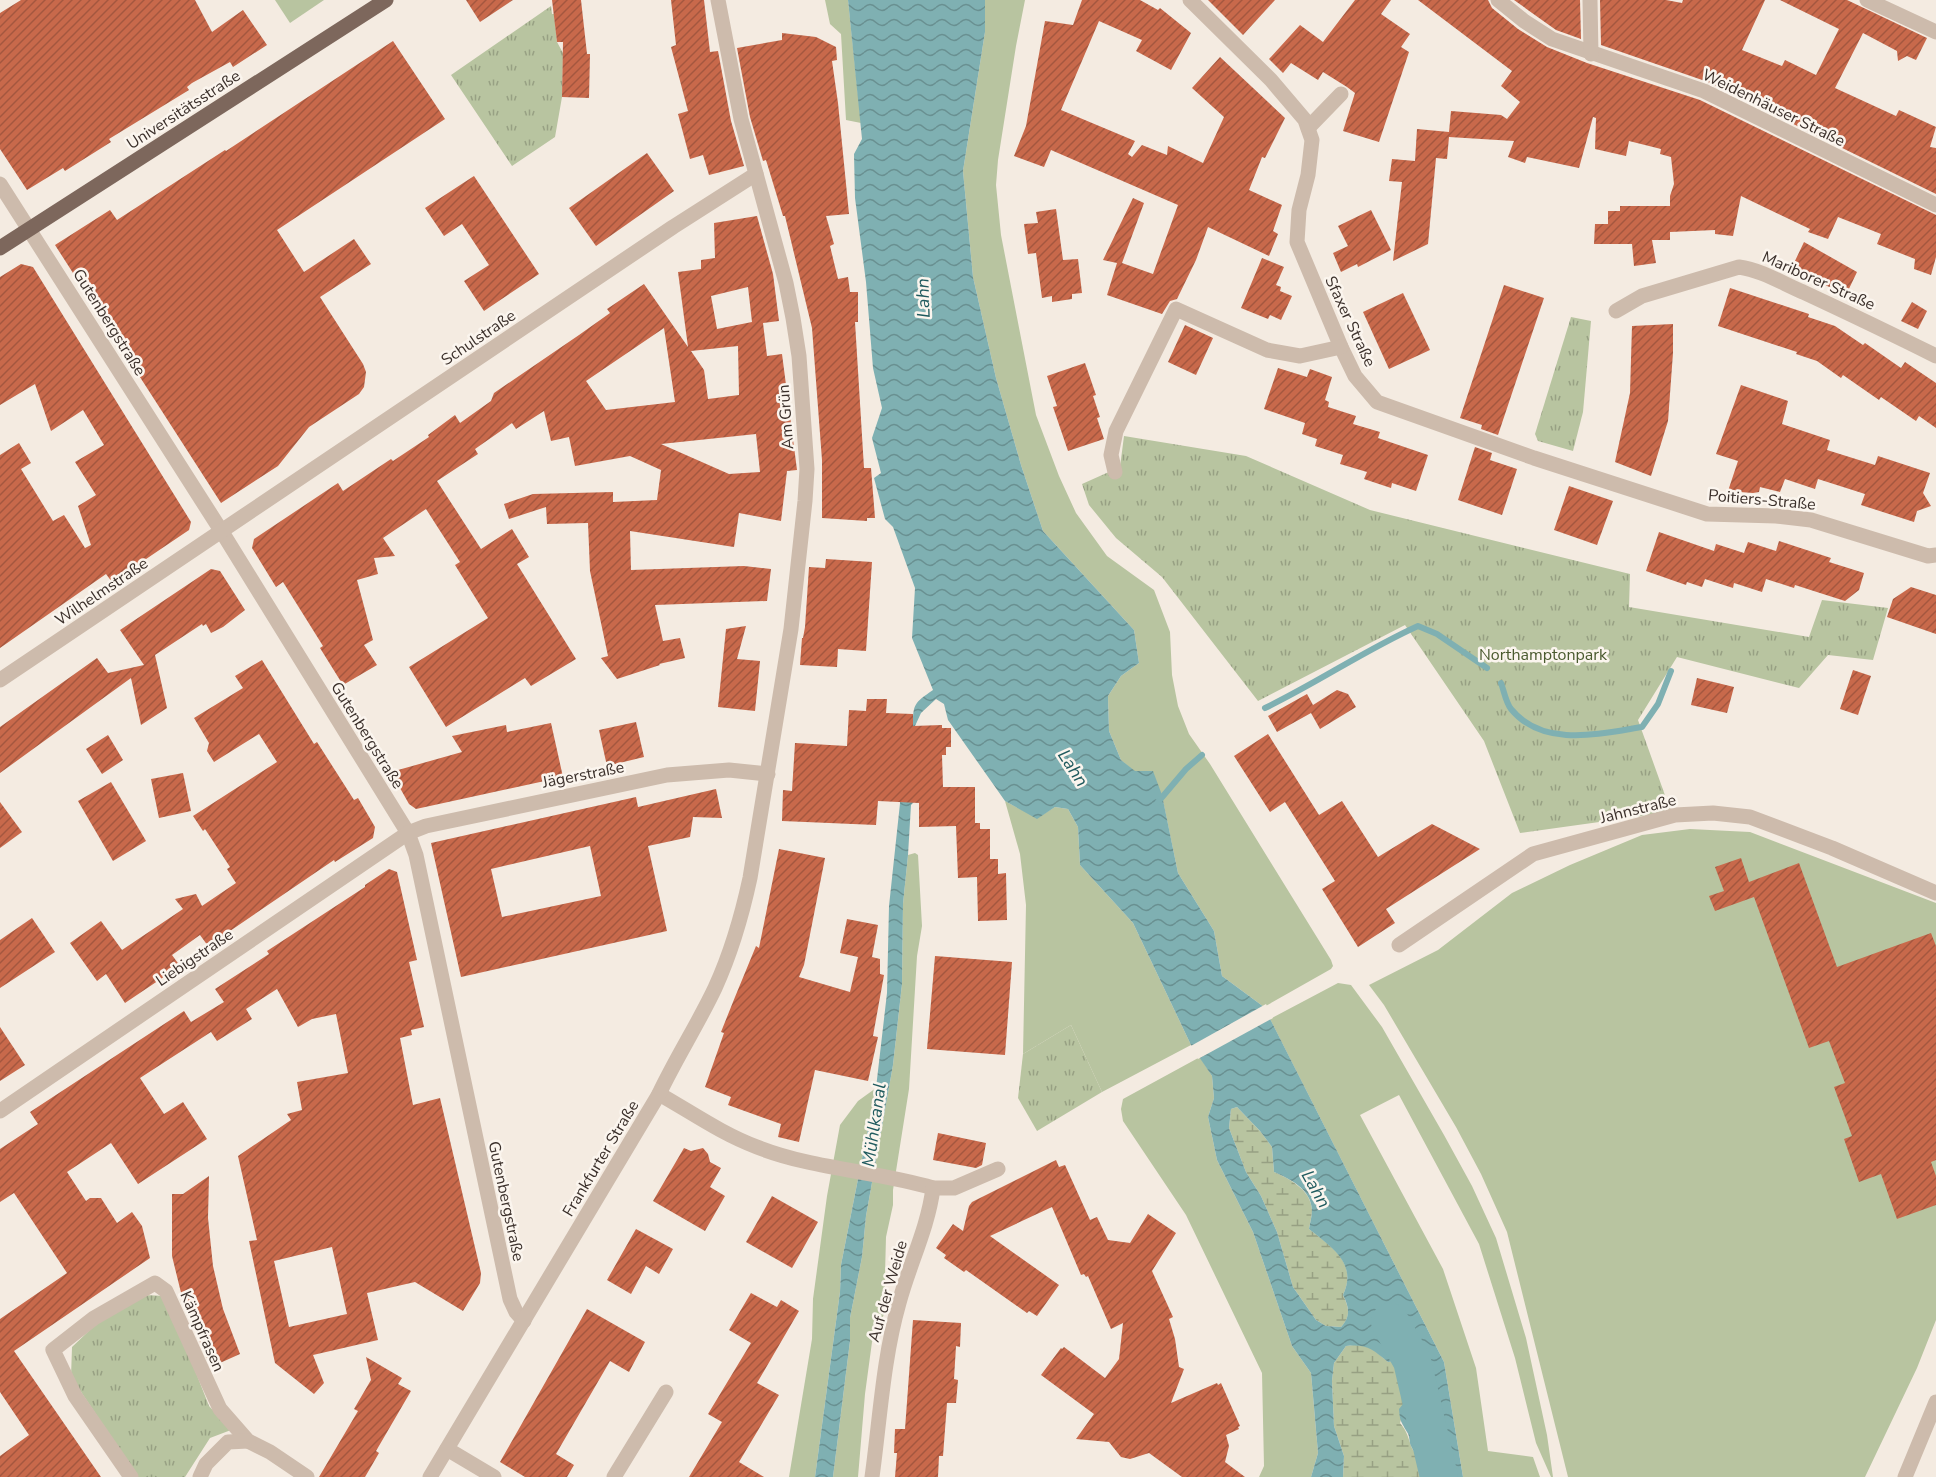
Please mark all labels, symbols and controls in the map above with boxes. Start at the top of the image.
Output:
street label: Weidenhäuser Straße [1698,64,1849,152]
street label: Universitätsstraße [123,65,245,155]
street label: Mariborer Straße [1759,246,1879,316]
street label: Gutenbergstraße [67,265,151,380]
street label: Sfaxer Straße [1319,272,1381,370]
water label: Lahn [910,278,936,318]
street label: Schulstraße [437,305,520,371]
street label: Am Grün [773,384,799,450]
street label: Poitiers-Straße [1707,484,1817,516]
street label: Wilhelmstraße [51,553,152,631]
park label: Northamptonpark [1479,644,1608,666]
street label: Gutenbergstraße [325,678,409,793]
water label: Lahn [1052,745,1094,791]
street label: Jägerstraße [539,756,626,794]
street label: Jahnstraße [1597,789,1679,829]
street label: Liebigstraße [152,924,238,992]
water label: Mühlkanal [856,1081,892,1169]
street label: Frankfurter Straße [557,1096,644,1221]
street label: Gutenbergstraße [483,1139,529,1263]
water label: Lahn [1296,1166,1336,1212]
street label: Auf der Weide [863,1238,913,1345]
street label: Kämpfrasen [175,1288,230,1375]

